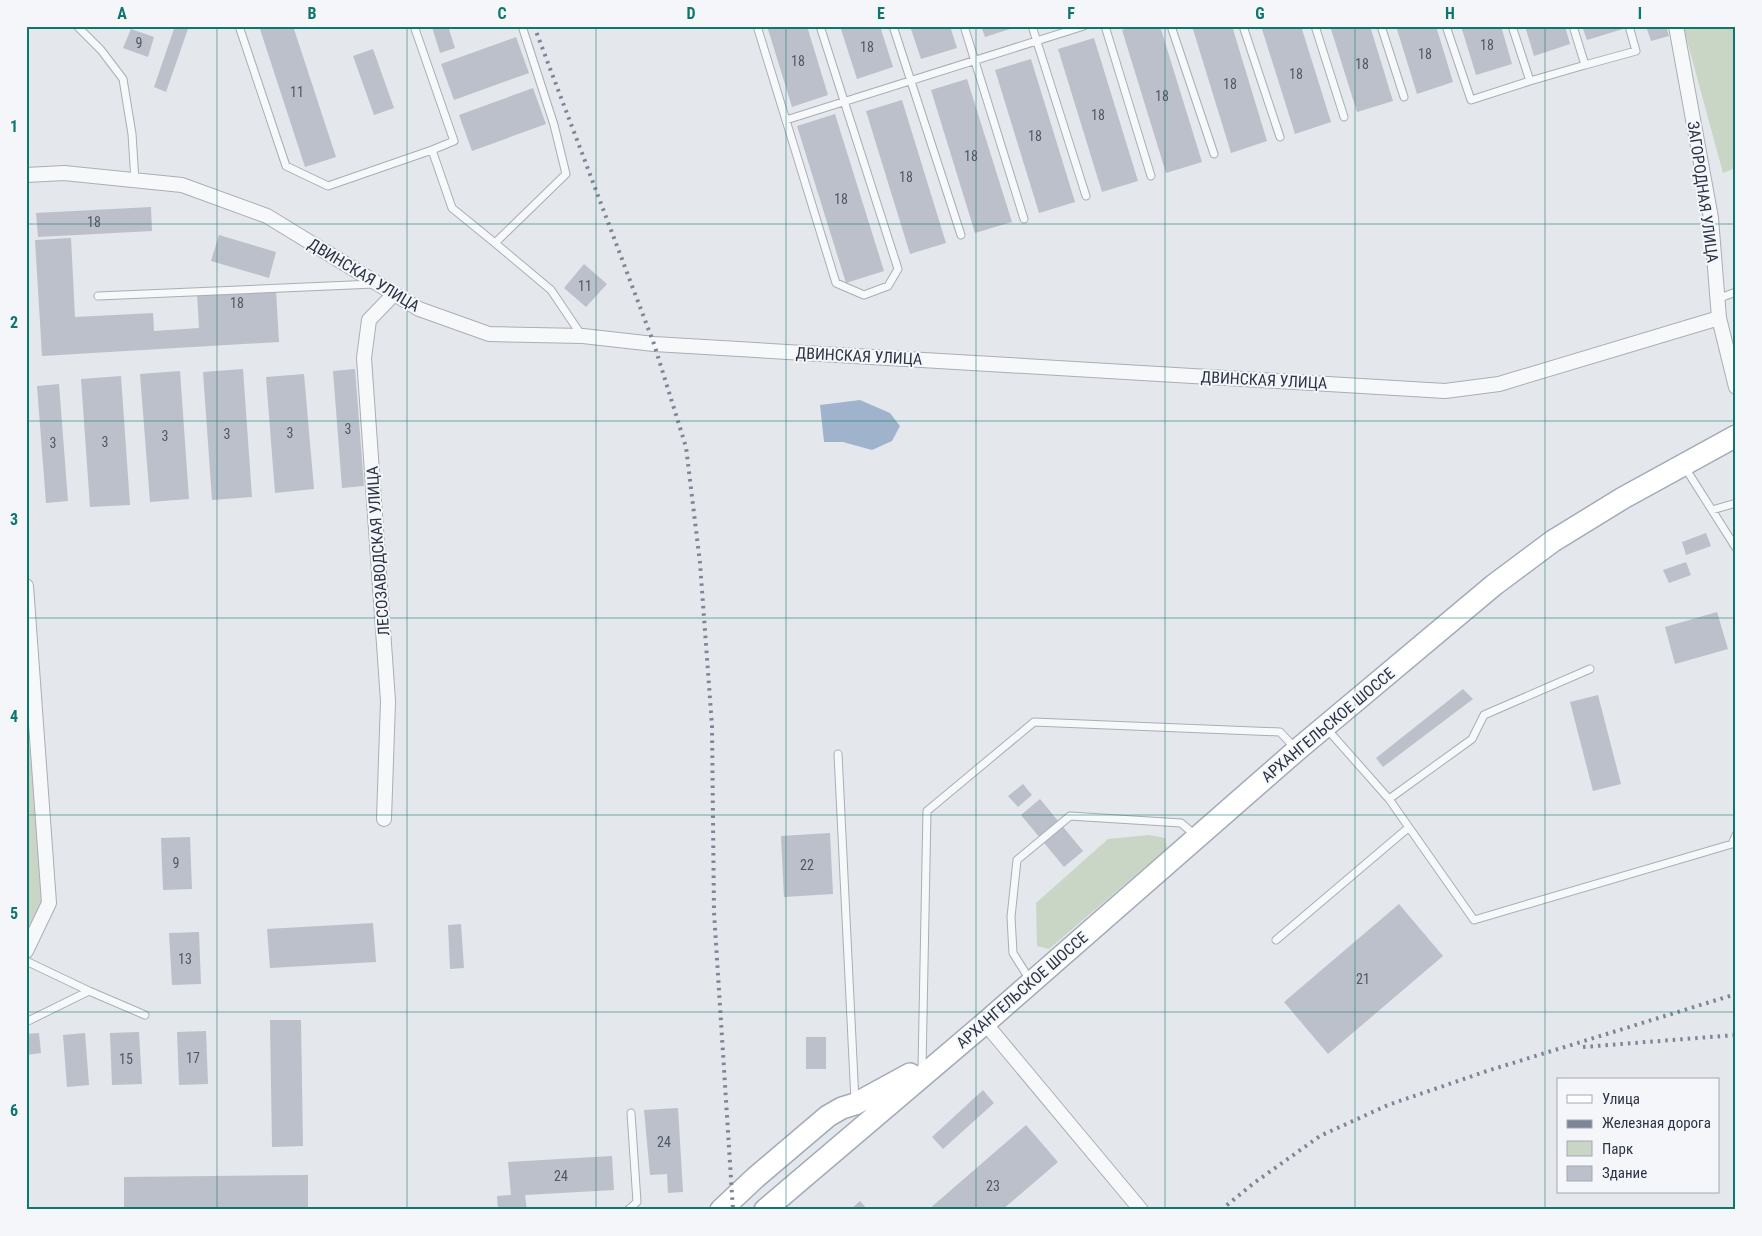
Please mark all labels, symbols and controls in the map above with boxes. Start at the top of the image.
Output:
text: A [117,4,127,23]
text: B [308,4,317,23]
text: C [497,4,507,23]
text: D [686,4,696,23]
text: E [877,4,885,23]
text: F [1067,4,1075,23]
text: G [1255,4,1265,23]
text: H [1445,4,1455,23]
text: I [1638,4,1642,23]
house number: 9 [136,35,142,51]
house number: 18 [1480,37,1494,53]
house number: 18 [860,39,874,55]
house number: 18 [1418,46,1432,62]
house number: 18 [791,53,805,69]
house number: 18 [1355,56,1369,72]
house number: 18 [1289,66,1303,82]
house number: 18 [1223,76,1237,92]
house number: 11 [290,84,304,100]
house number: 18 [1155,88,1169,104]
house number: 18 [1091,107,1105,123]
text: 1 [10,117,18,136]
street label: ЗАГОРОДНАЯ УЛИЦА [1684,120,1722,264]
house number: 18 [1028,128,1042,144]
house number: 18 [964,148,978,164]
house number: 18 [899,169,913,185]
house number: 18 [834,191,848,207]
house number: 18 [87,214,101,230]
street label: ДВИНСКАЯ УЛИЦА [305,234,423,316]
house number: 11 [578,278,592,294]
house number: 18 [230,295,244,311]
text: 2 [10,313,18,332]
street label: ДВИНСКАЯ УЛИЦА [795,343,923,369]
street label: ДВИНСКАЯ УЛИЦА [1200,367,1328,393]
house number: 3 [345,421,351,437]
house number: 3 [287,425,293,441]
house number: 3 [224,426,230,442]
house number: 3 [162,428,168,444]
house number: 3 [102,434,108,450]
house number: 3 [50,435,56,451]
street label: ЛЕСОЗАВОДСКАЯ УЛИЦА [363,465,393,637]
text: 3 [10,510,18,529]
street label: АРХАНГЕЛЬСКОЕ ШОССЕ [1258,664,1399,786]
text: 4 [10,707,18,726]
house number: 9 [173,855,179,871]
house number: 22 [800,857,814,873]
text: 5 [10,904,18,923]
street label: АРХАНГЕЛЬСКОЕ ШОССЕ [952,928,1092,1052]
house number: 13 [178,951,192,967]
house number: 21 [1356,971,1370,987]
house number: 17 [186,1050,200,1066]
house number: 15 [119,1051,133,1067]
legend [1557,1078,1720,1194]
text: Улица [1602,1090,1640,1108]
text: 6 [10,1101,18,1120]
text: Железная дорога [1602,1114,1711,1132]
house number: 24 [657,1134,671,1150]
text: Парк [1602,1140,1633,1158]
text: Здание [1602,1164,1647,1182]
house number: 24 [554,1168,568,1184]
house number: 23 [986,1178,1000,1194]

